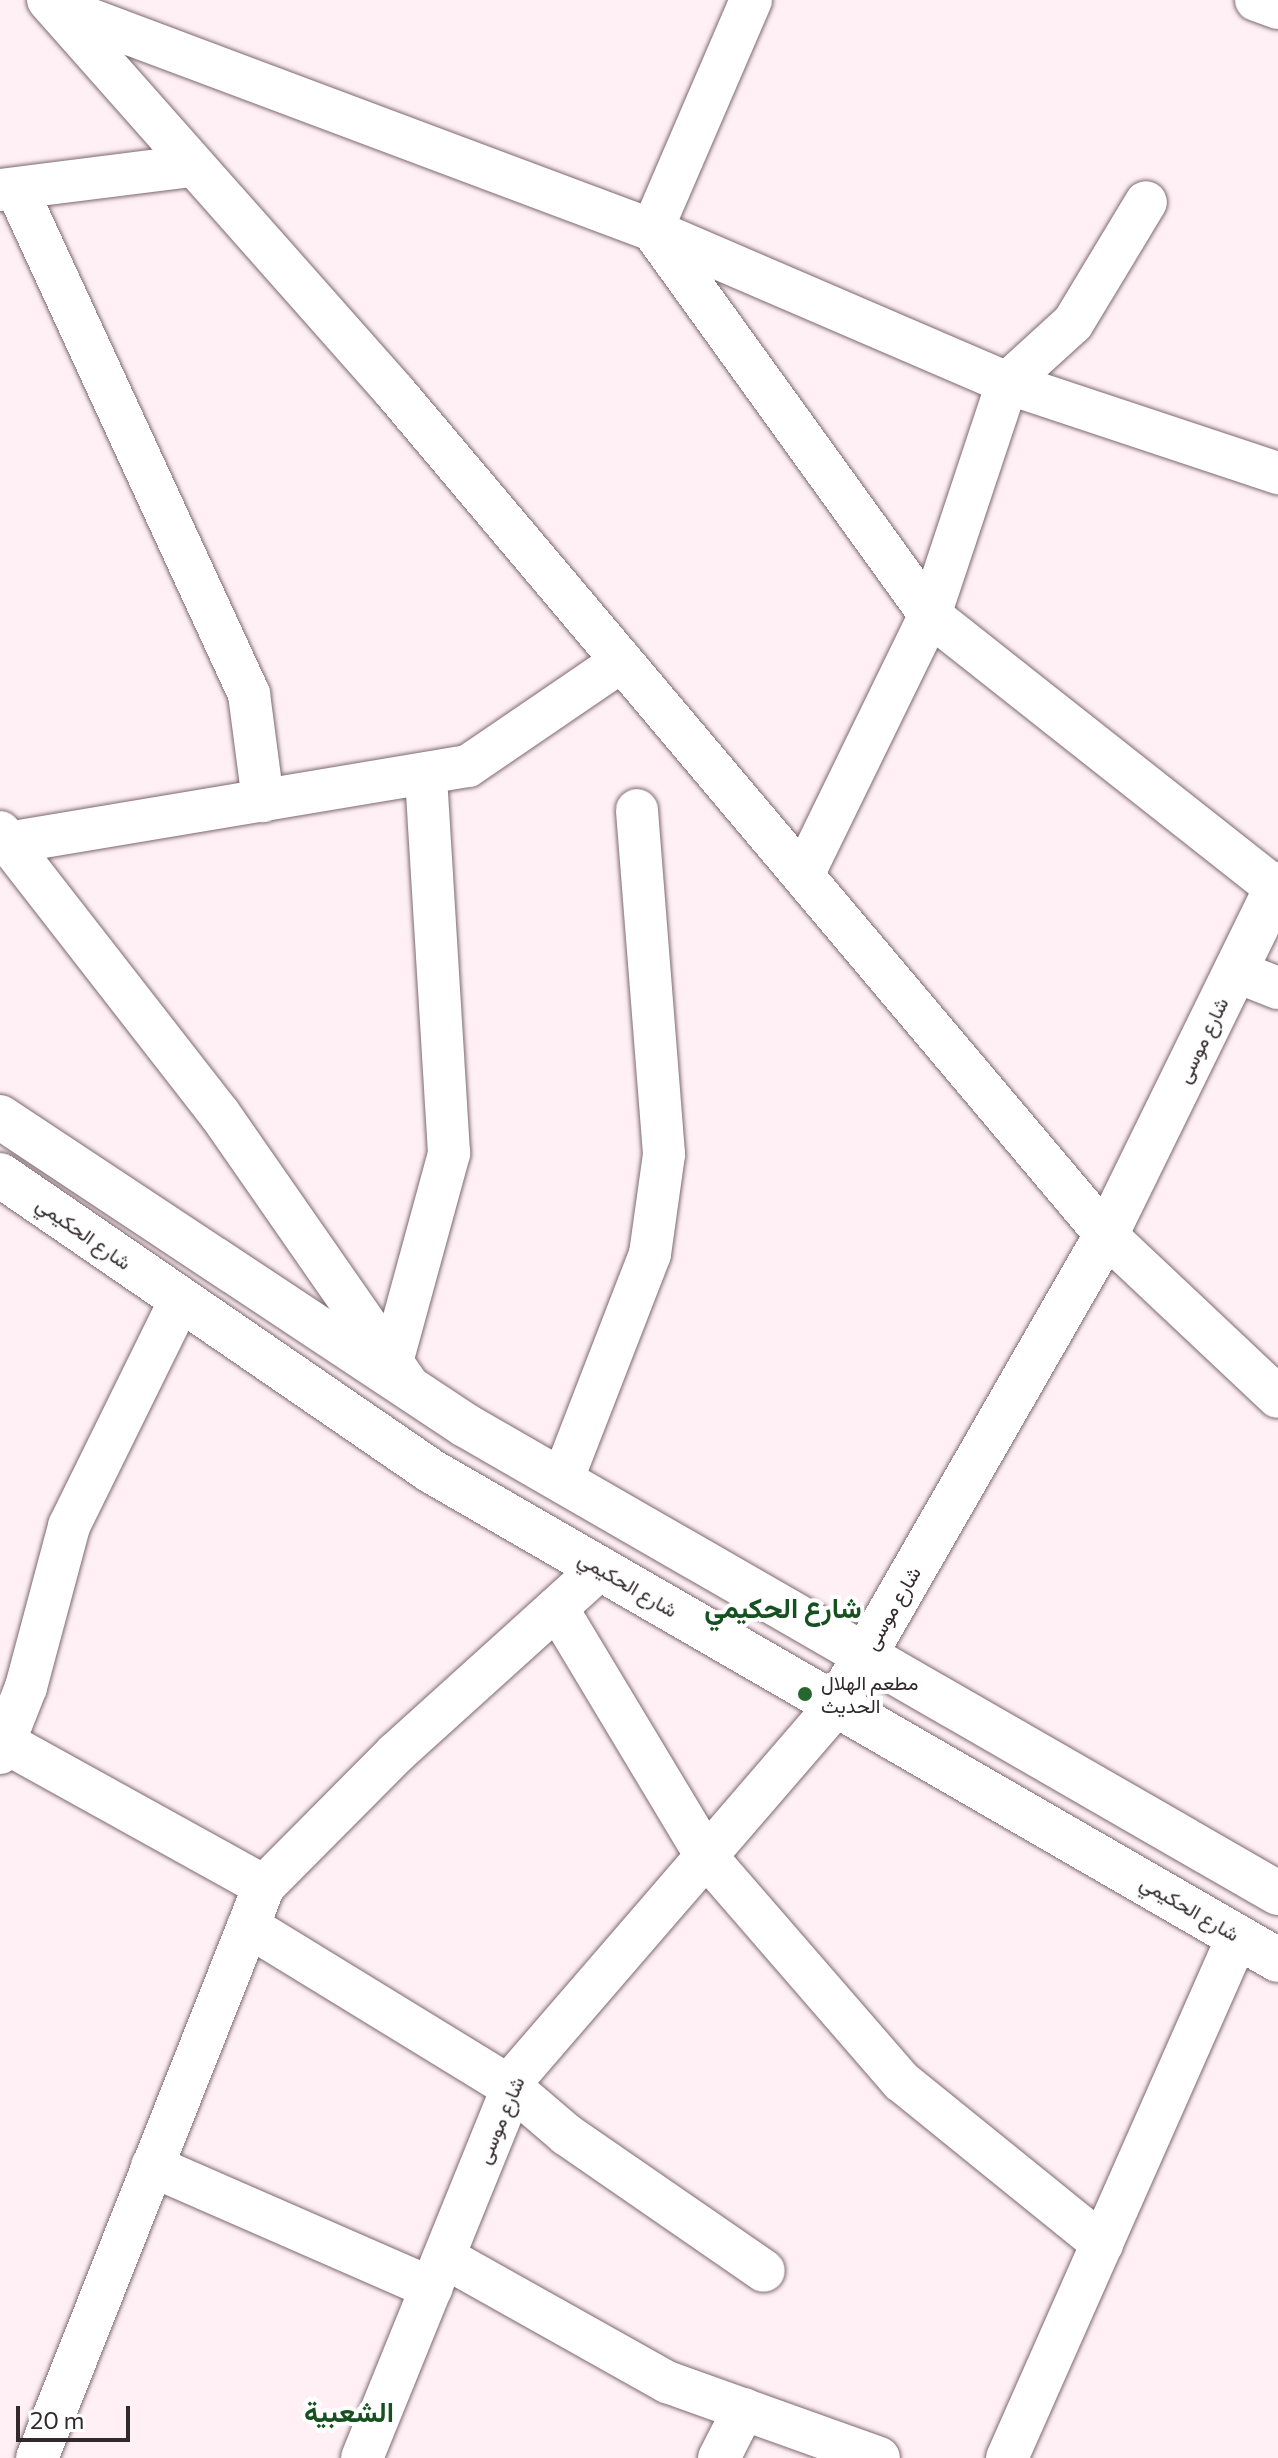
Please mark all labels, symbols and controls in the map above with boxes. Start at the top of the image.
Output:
street label: شارع موسى [1171,993,1233,1087]
street label: شارع الحكيمي [32,1192,136,1274]
street label: شارع الحكيمي [574,1546,682,1622]
street label: شارع موسى [859,1562,925,1654]
district label: شارع الحكيمي [704,1590,862,1624]
place label: مطعم الهلال الحديث [821,1670,918,1717]
marker: مطعم الهلال الحديث [796,1685,814,1703]
street label: شارع الحكيمي [1136,1870,1244,1946]
street label: شارع موسى [471,2073,529,2167]
scale bar [20,2390,134,2440]
district label: الشعبية [304,2394,394,2428]
text: 20 m [30,2405,84,2434]

